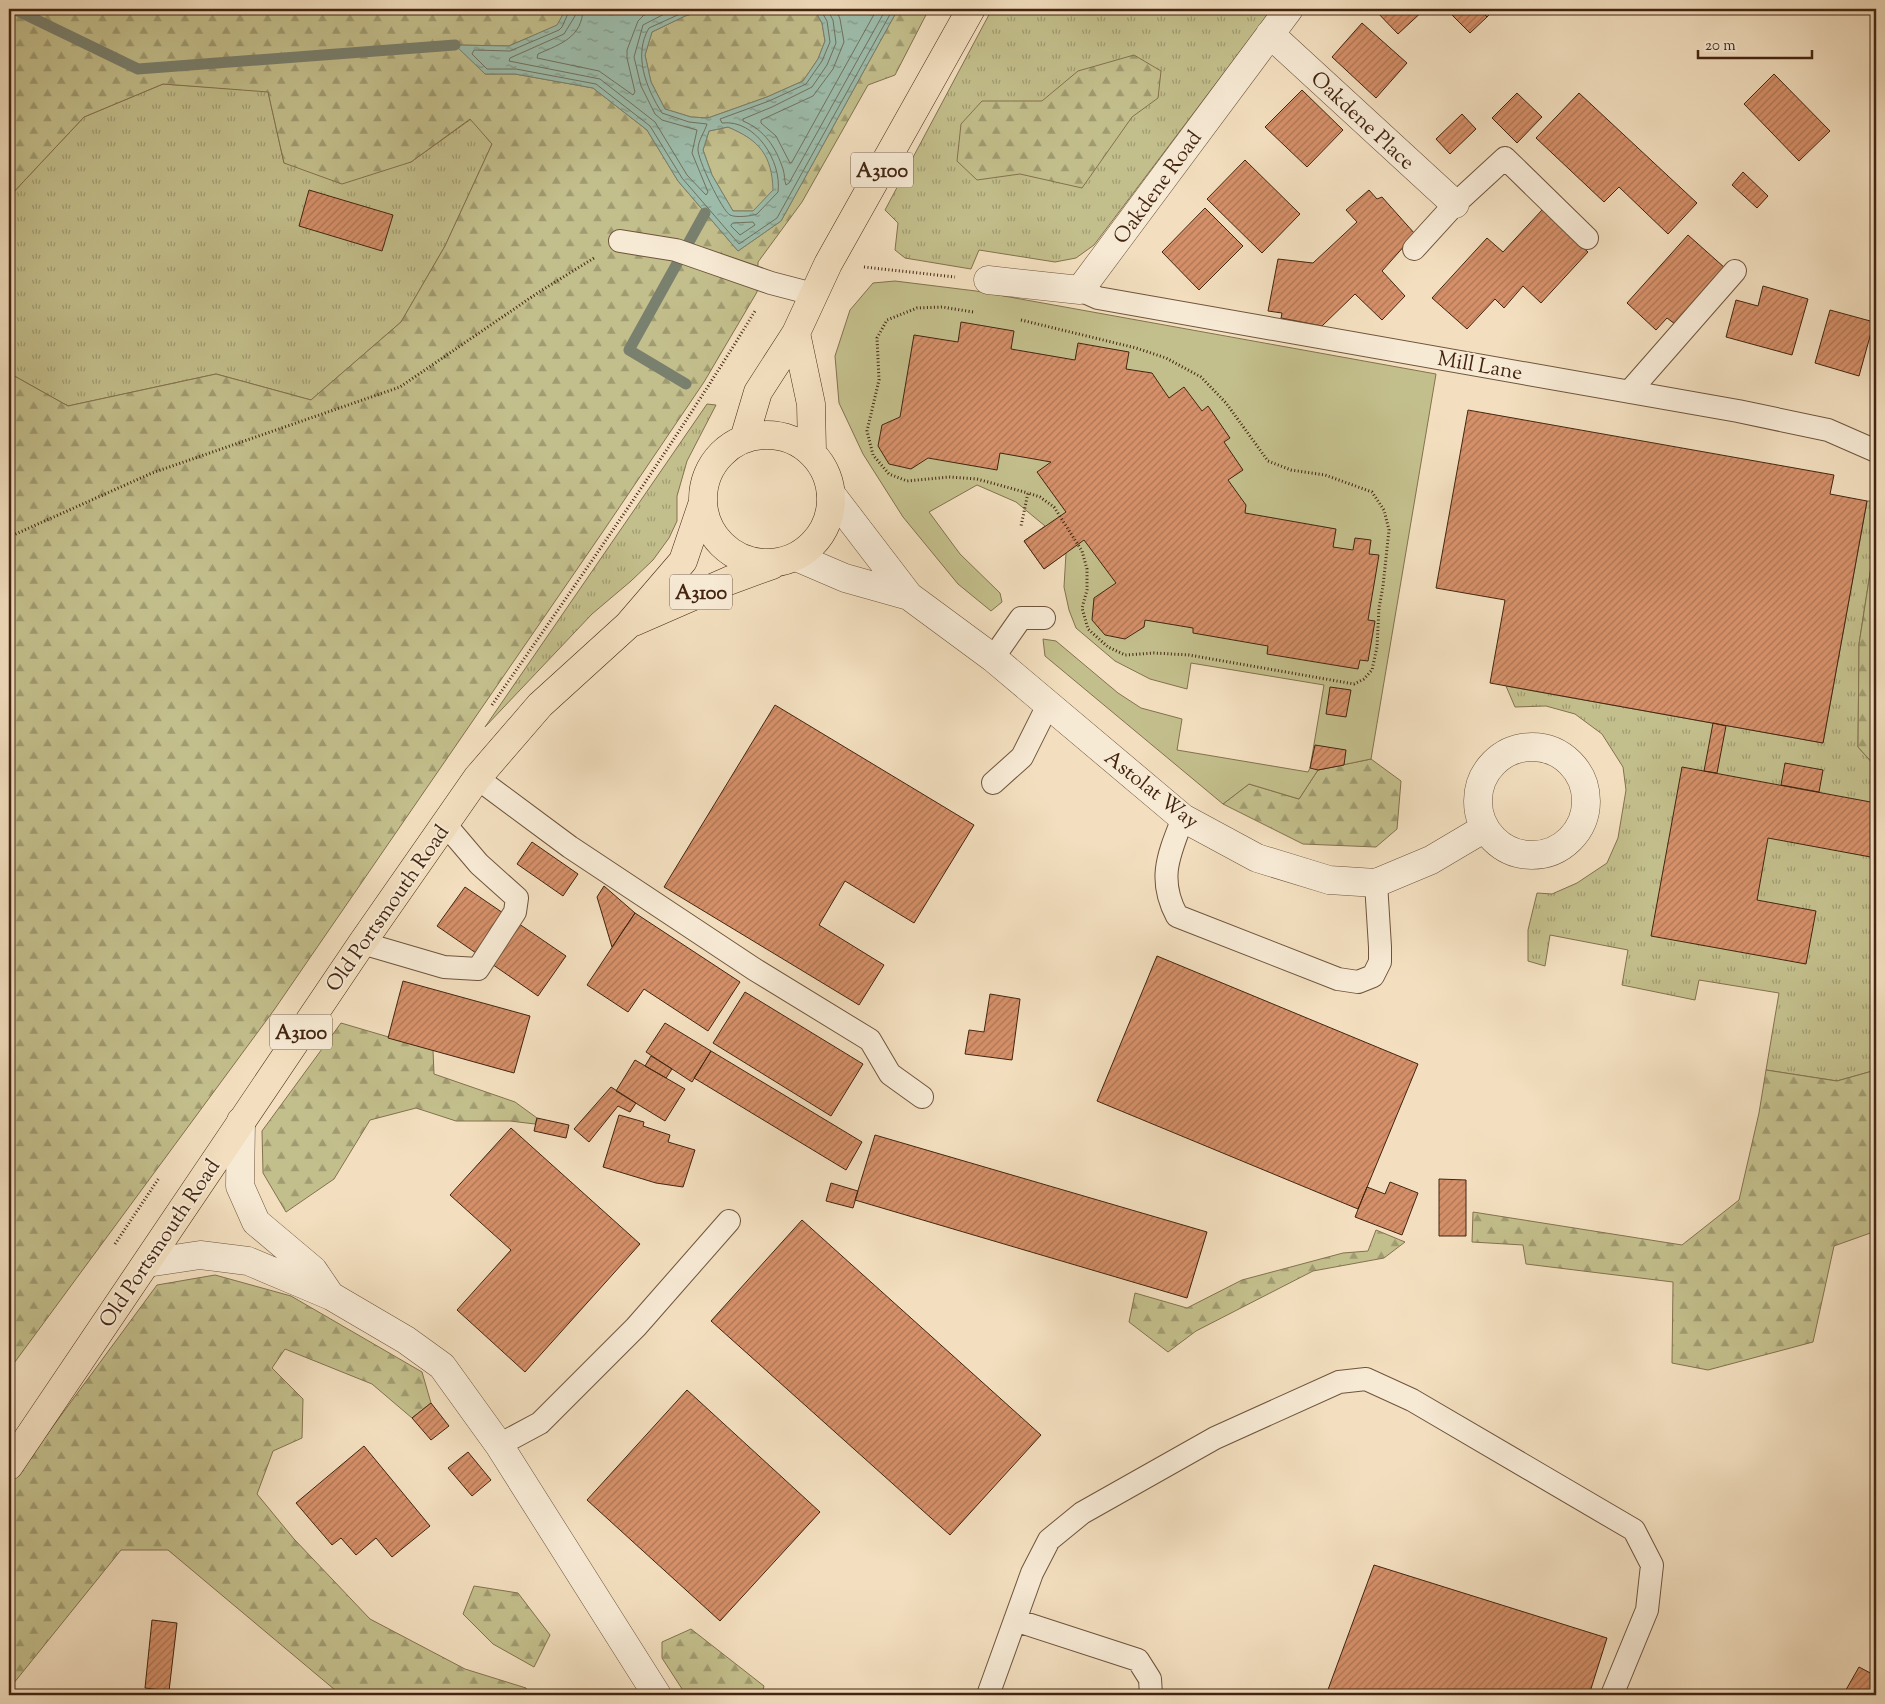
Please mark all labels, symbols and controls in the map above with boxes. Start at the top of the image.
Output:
scale bar [1698,28,1811,60]
text: 20 m [1705,36,1736,57]
street label: Oakdene Place [1303,65,1420,178]
street label: Oakdene Road [1107,125,1210,251]
road number: A3100 [851,152,913,188]
street label: Mill Lane [1435,345,1525,389]
road number: A3100 [670,574,732,610]
street label: Astolat Way [1097,744,1205,837]
street label: Old Portsmouth Road [320,820,458,999]
road number: A3100 [270,1014,332,1050]
street label: Old Portsmouth Road [93,1154,228,1334]

